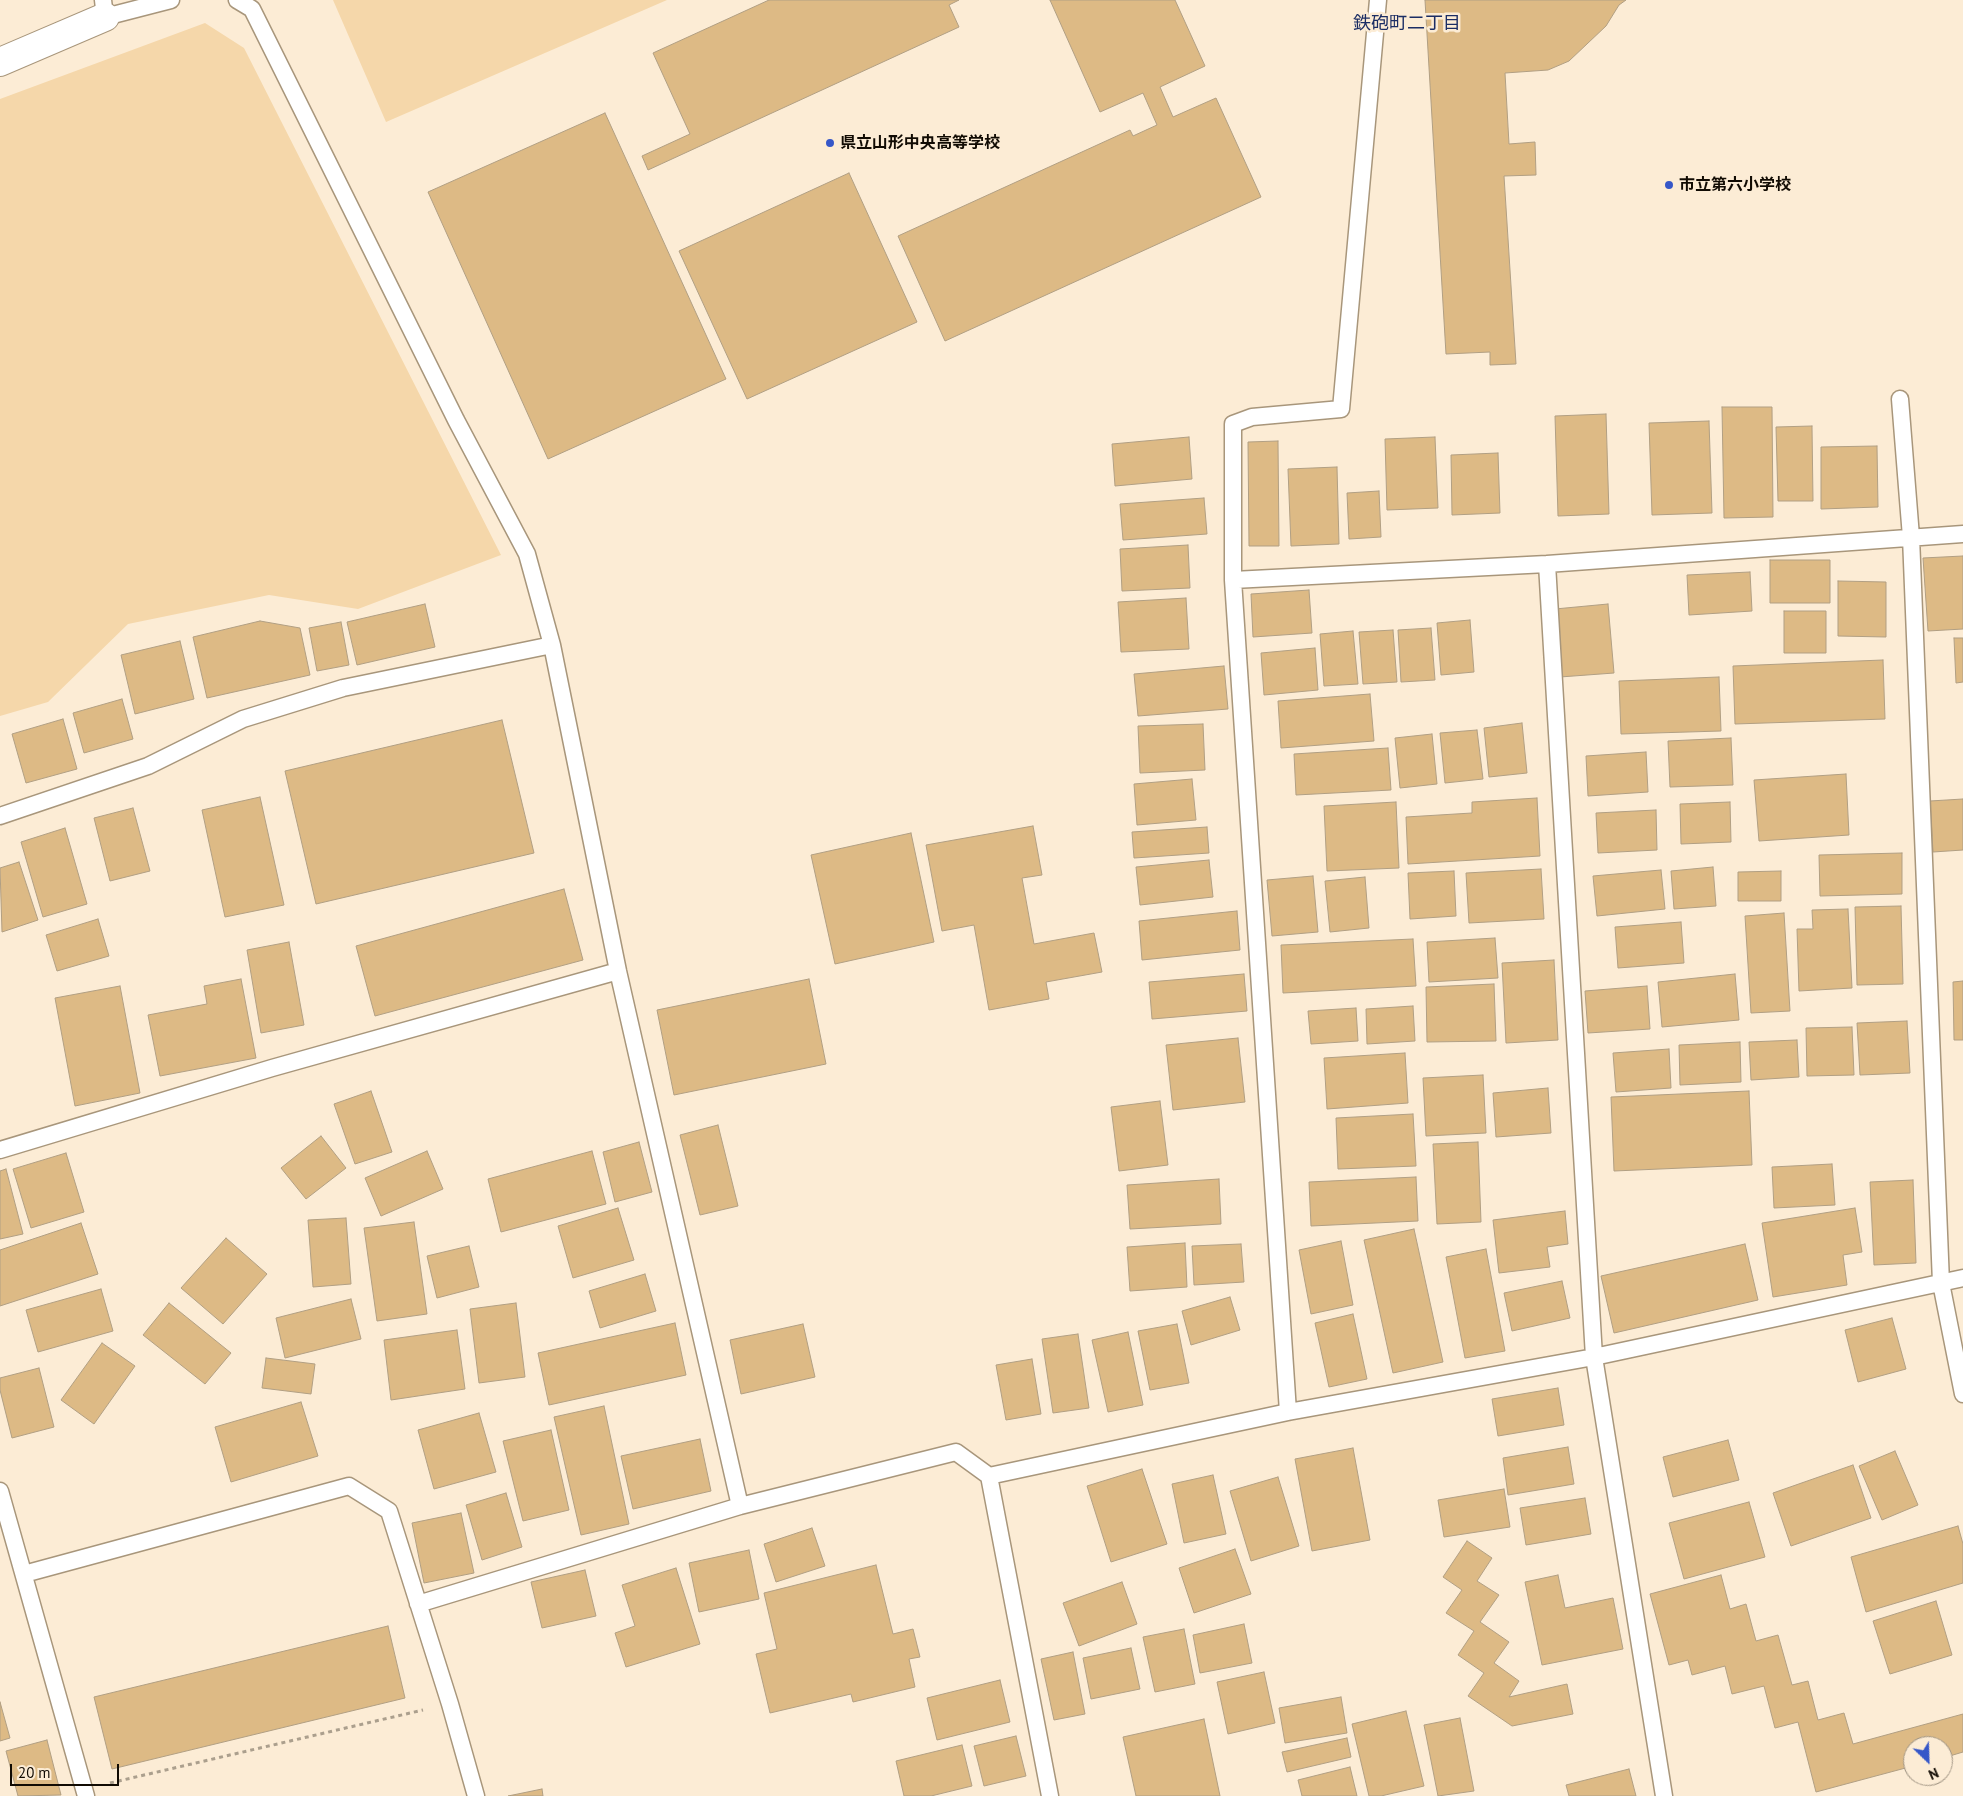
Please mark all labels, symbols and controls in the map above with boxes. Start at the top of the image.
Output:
district label: 鉄砲町二丁目 [1353,13,1461,35]
place label: 県立山形中央高等学校 [840,133,1000,153]
marker: 県立山形中央高等学校 [824,137,836,149]
place label: 市立第六小学校 [1679,175,1791,195]
marker: 市立第六小学校 [1663,179,1675,191]
north arrow [1903,1736,1953,1786]
scale bar [12,1754,121,1786]
text: 20 m [18,1763,51,1782]
text: N [1926,1764,1942,1784]

